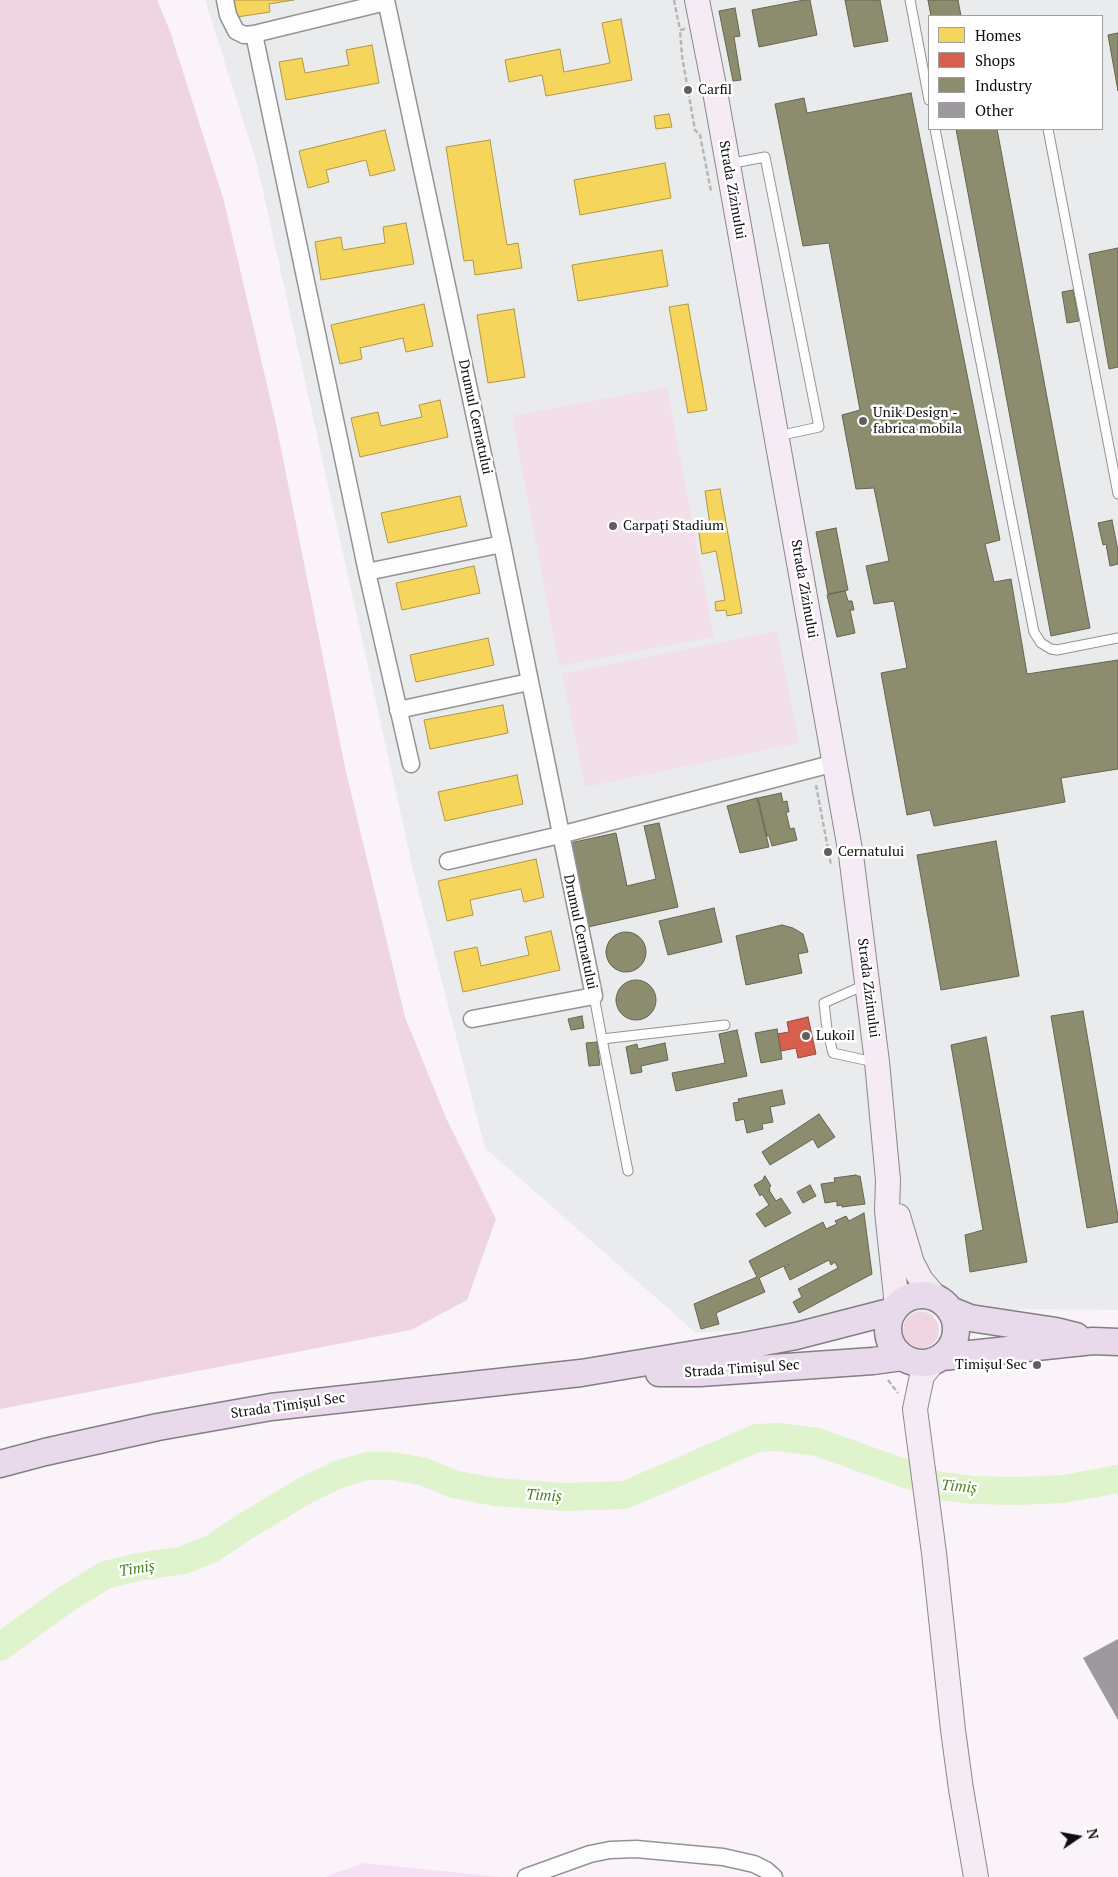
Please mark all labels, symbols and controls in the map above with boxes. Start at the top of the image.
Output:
legend [928,15,1103,130]
text: Homes [975,25,1021,45]
text: Shops [975,50,1015,70]
text: Industry [975,75,1032,95]
place label: Carfil [698,82,732,98]
marker: Carfil [682,84,694,96]
text: Other [975,100,1014,120]
street label: Strada Zizinului [715,139,749,241]
street label: Drumul Cernatului [455,358,495,476]
place label: Unik Design - fabrica mobila [873,405,962,438]
marker: Unik Design - fabrica mobila [857,415,869,427]
place label: Carpați Stadium [623,518,724,534]
marker: Carpați Stadium [607,520,619,532]
street label: Strada Zizinului [787,538,821,640]
place label: Cernatului [838,844,904,860]
marker: Cernatului [822,846,834,858]
street label: Drumul Cernatului [560,873,600,991]
street label: Strada Zizinului [854,937,882,1039]
place label: Lukoil [816,1028,855,1044]
marker: Lukoil [800,1030,812,1042]
street label: Strada Timișul Sec [684,1357,800,1381]
place label: Timișul Sec [955,1357,1027,1373]
marker: Timișul Sec [1031,1359,1043,1371]
street label: Strada Timișul Sec [230,1390,346,1422]
water label: Timiș [940,1476,978,1498]
water label: Timiș [526,1486,562,1506]
water label: Timiș [118,1557,156,1581]
north arrow [1053,1812,1103,1862]
text: N [1083,1827,1104,1841]

